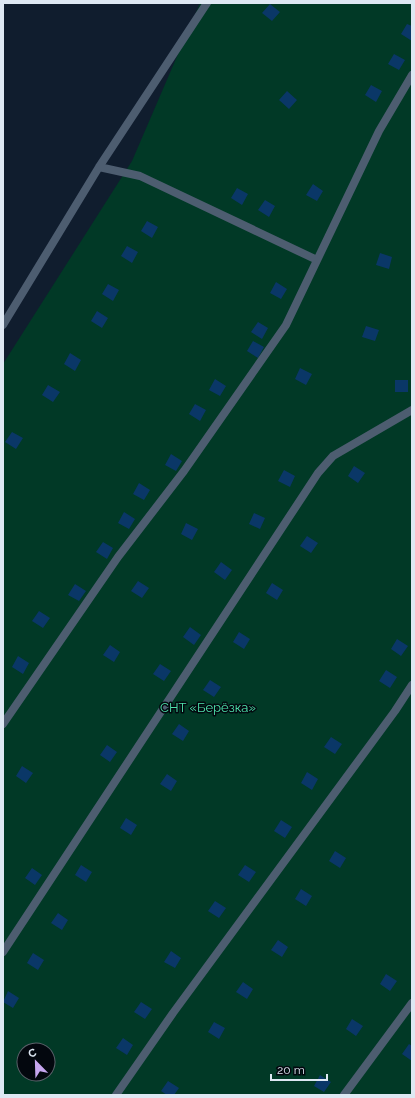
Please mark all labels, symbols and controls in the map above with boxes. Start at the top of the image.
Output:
park label: СНТ «Берёзка» [160,700,256,715]
north arrow [16,1042,56,1082]
text: С [26,1046,39,1061]
scale bar [271,1056,327,1082]
text: 20 m [277,1063,305,1077]

